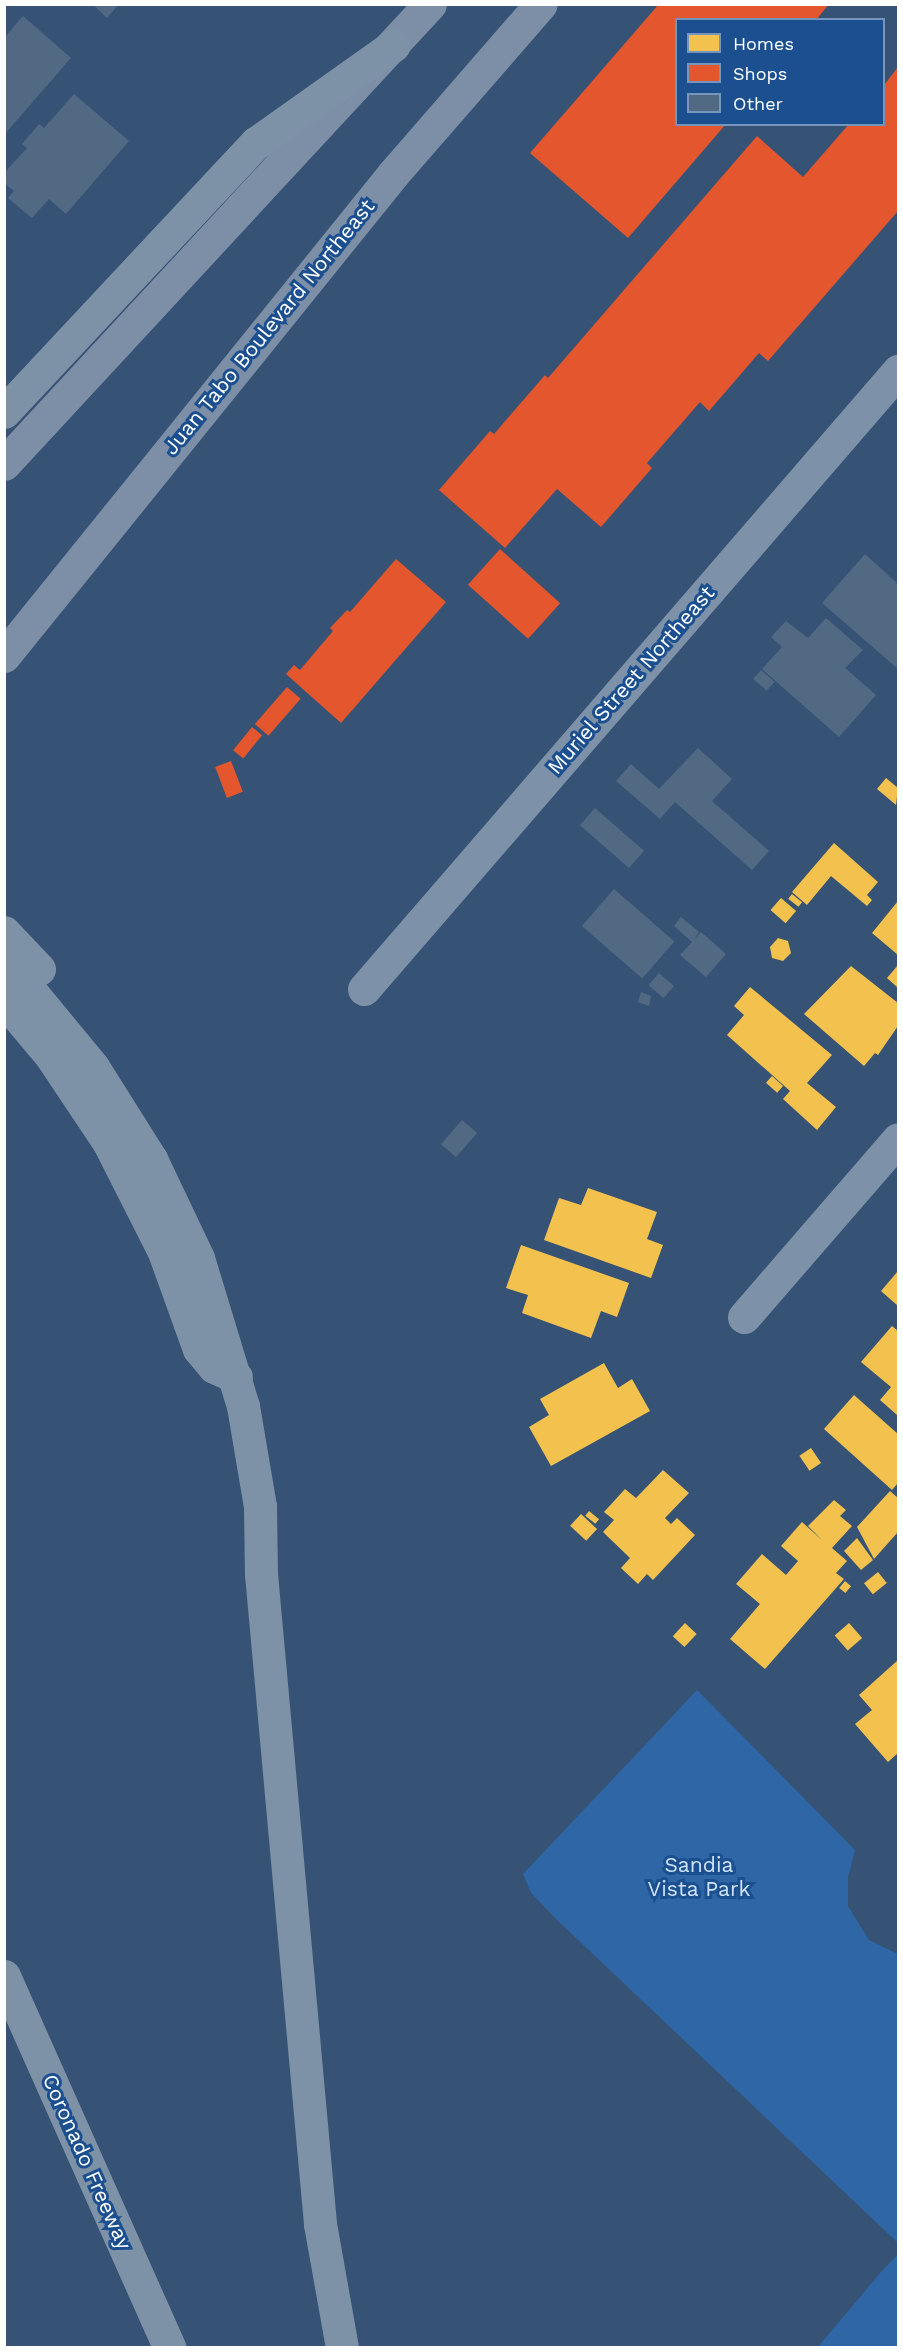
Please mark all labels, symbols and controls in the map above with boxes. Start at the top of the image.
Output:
legend [675,18,885,126]
text: Homes [733,33,794,54]
text: Shops [733,63,787,84]
text: Other [733,93,783,114]
street label: Juan Tabo Boulevard Northeast [158,194,380,460]
street label: Muriel Street Northeast [542,580,720,780]
park label: Sandia Vista Park [647,1852,751,1902]
street label: Coronado Freeway [37,2070,137,2254]

